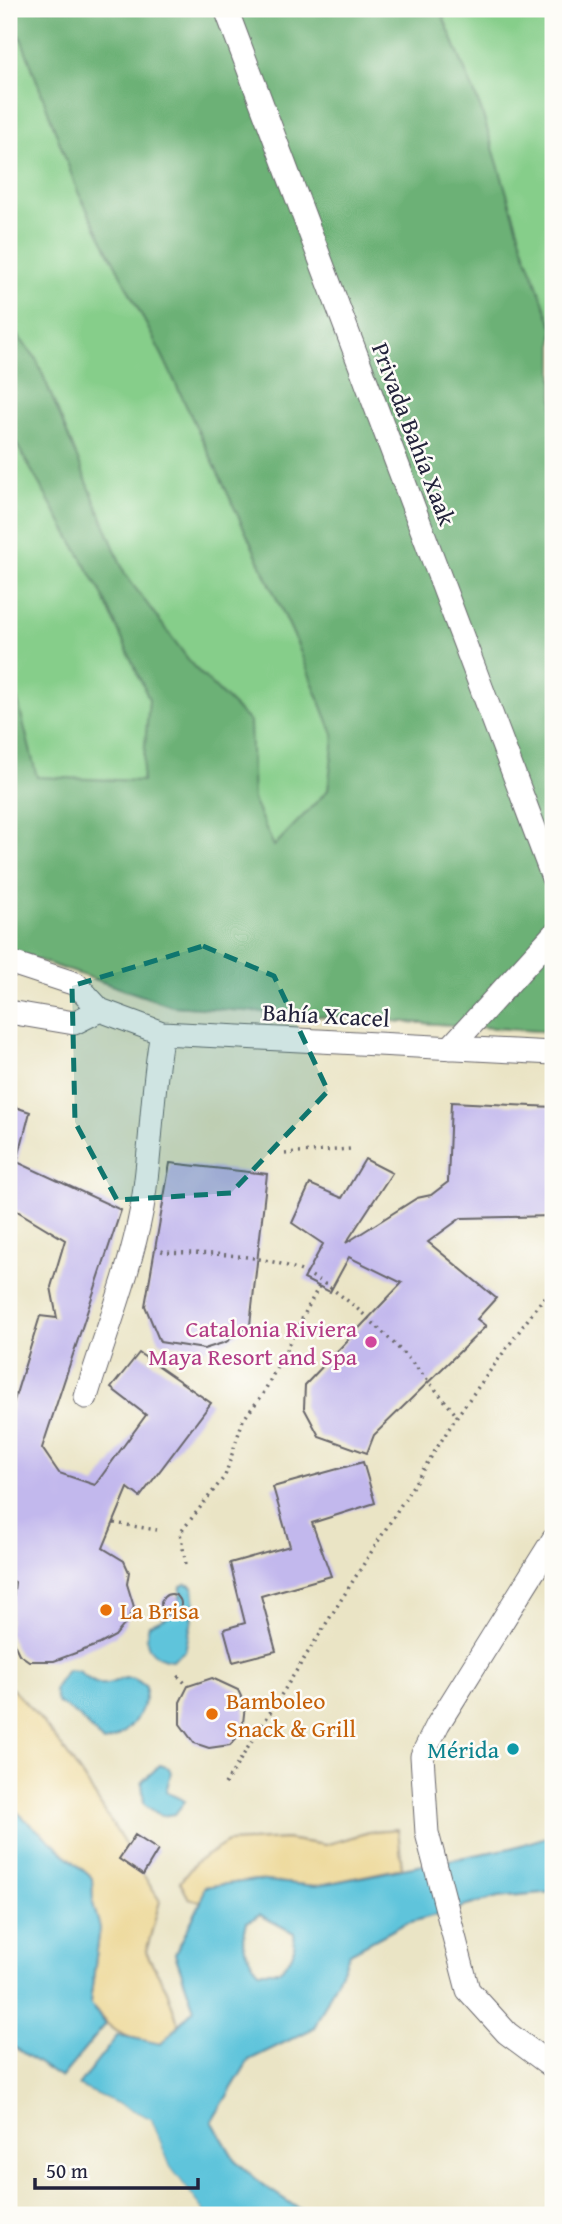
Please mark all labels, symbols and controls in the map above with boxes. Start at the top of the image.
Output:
street label: Privada Bahía Xaak [363,337,465,531]
street label: Bahía Xcacel [262,994,391,1036]
place label: Catalonia Riviera Maya Resort and Spa [148,1311,358,1374]
marker: Catalonia Riviera Maya Resort and Spa [363,1334,379,1350]
place label: La Brisa [120,1593,200,1628]
marker: La Brisa [98,1602,114,1618]
place label: Bamboleo Snack & Grill [226,1683,356,1746]
marker: Bamboleo Snack & Grill [204,1706,220,1722]
place label: Mérida [427,1732,500,1767]
marker: Mérida [505,1741,521,1757]
scale bar [35,2147,198,2191]
text: 50 m [46,2155,88,2186]

